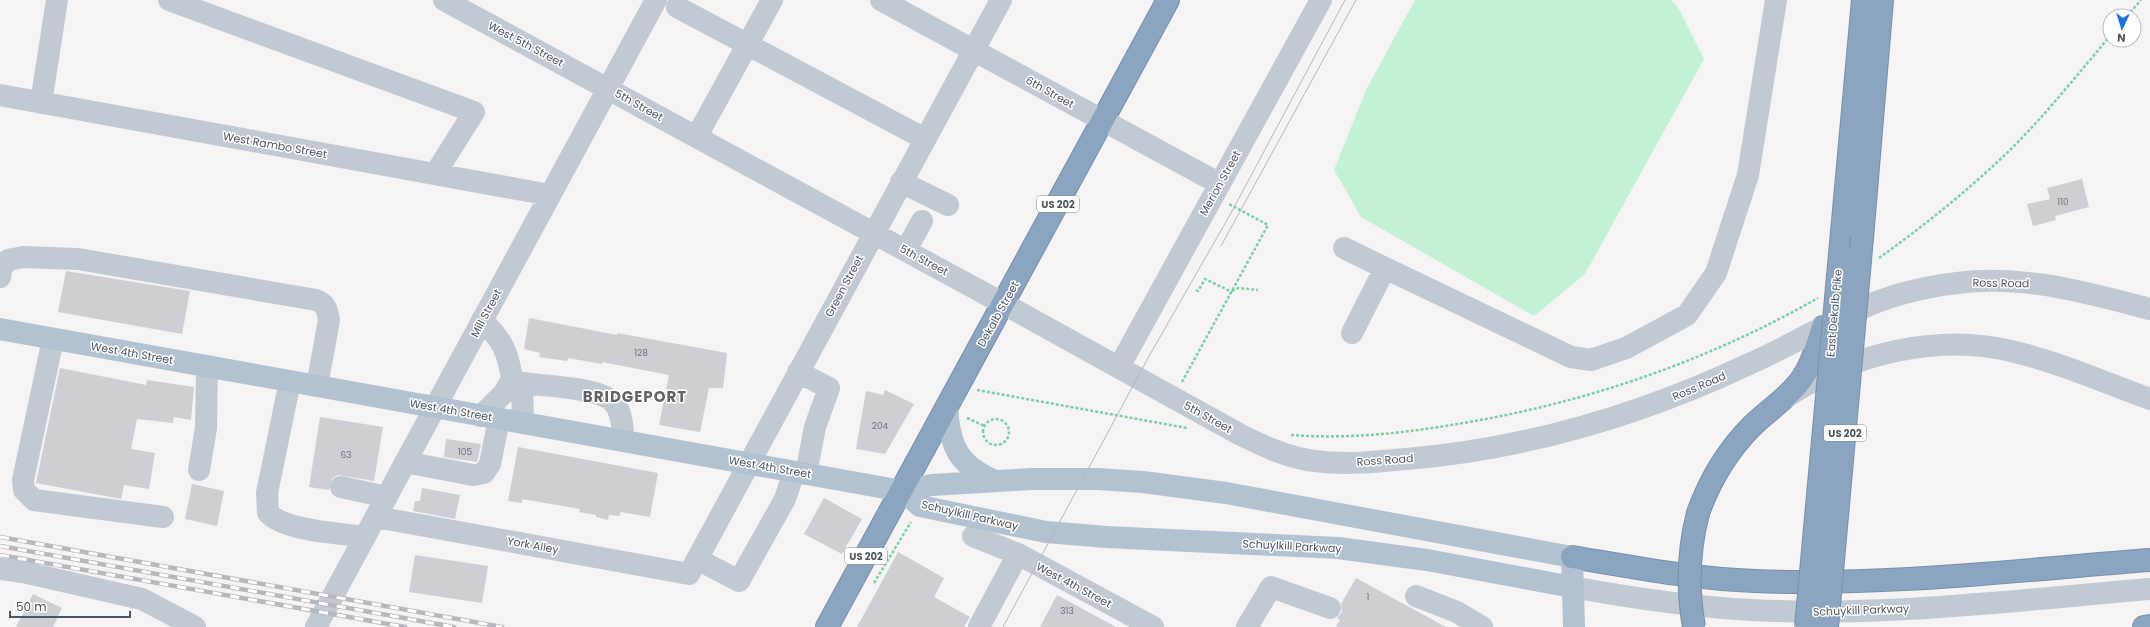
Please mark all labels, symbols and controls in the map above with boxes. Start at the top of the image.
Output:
north arrow [2102,8,2142,48]
street label: West 5th Street [485,17,567,71]
text: N [2117,30,2126,46]
street label: 6th Street [1023,72,1077,112]
street label: 5th Street [612,85,666,125]
street label: West Rambo Street [222,128,328,162]
street label: Merion Street [1195,147,1245,219]
road number: US 202 [1037,196,1079,212]
house number: 110 [2057,196,2069,208]
street label: 5th Street [897,240,951,280]
street label: Green Street [821,252,867,320]
street label: East Dekalb Pike [1822,268,1846,358]
street label: Ross Road [1972,275,2030,291]
street label: Dekalb Street [973,278,1023,350]
street label: Mill Street [467,286,505,340]
street label: West 4th Street [90,338,174,368]
house number: 128 [634,347,648,359]
street label: Ross Road [1670,368,1728,404]
district label: BRIDGEPORT [583,386,687,407]
street label: West 4th Street [409,395,493,425]
street label: 5th Street [1181,397,1235,437]
house number: 204 [872,420,889,432]
road number: US 202 [1824,425,1866,441]
house number: 105 [458,446,472,458]
house number: 63 [340,449,352,461]
street label: Ross Road [1356,450,1414,470]
street label: West 4th Street [728,452,812,482]
street label: Schuylkill Parkway [920,496,1021,534]
street label: York Alley [506,533,561,558]
street label: Schuylkill Parkway [1242,535,1343,557]
road number: US 202 [845,548,887,564]
street label: West 4th Street [1033,558,1115,612]
house number: 1 [1367,591,1370,603]
scale bar [10,593,130,619]
text: 50 m [16,598,47,615]
street label: Schuykill Parkway [1813,600,1910,620]
house number: 313 [1060,605,1074,617]

